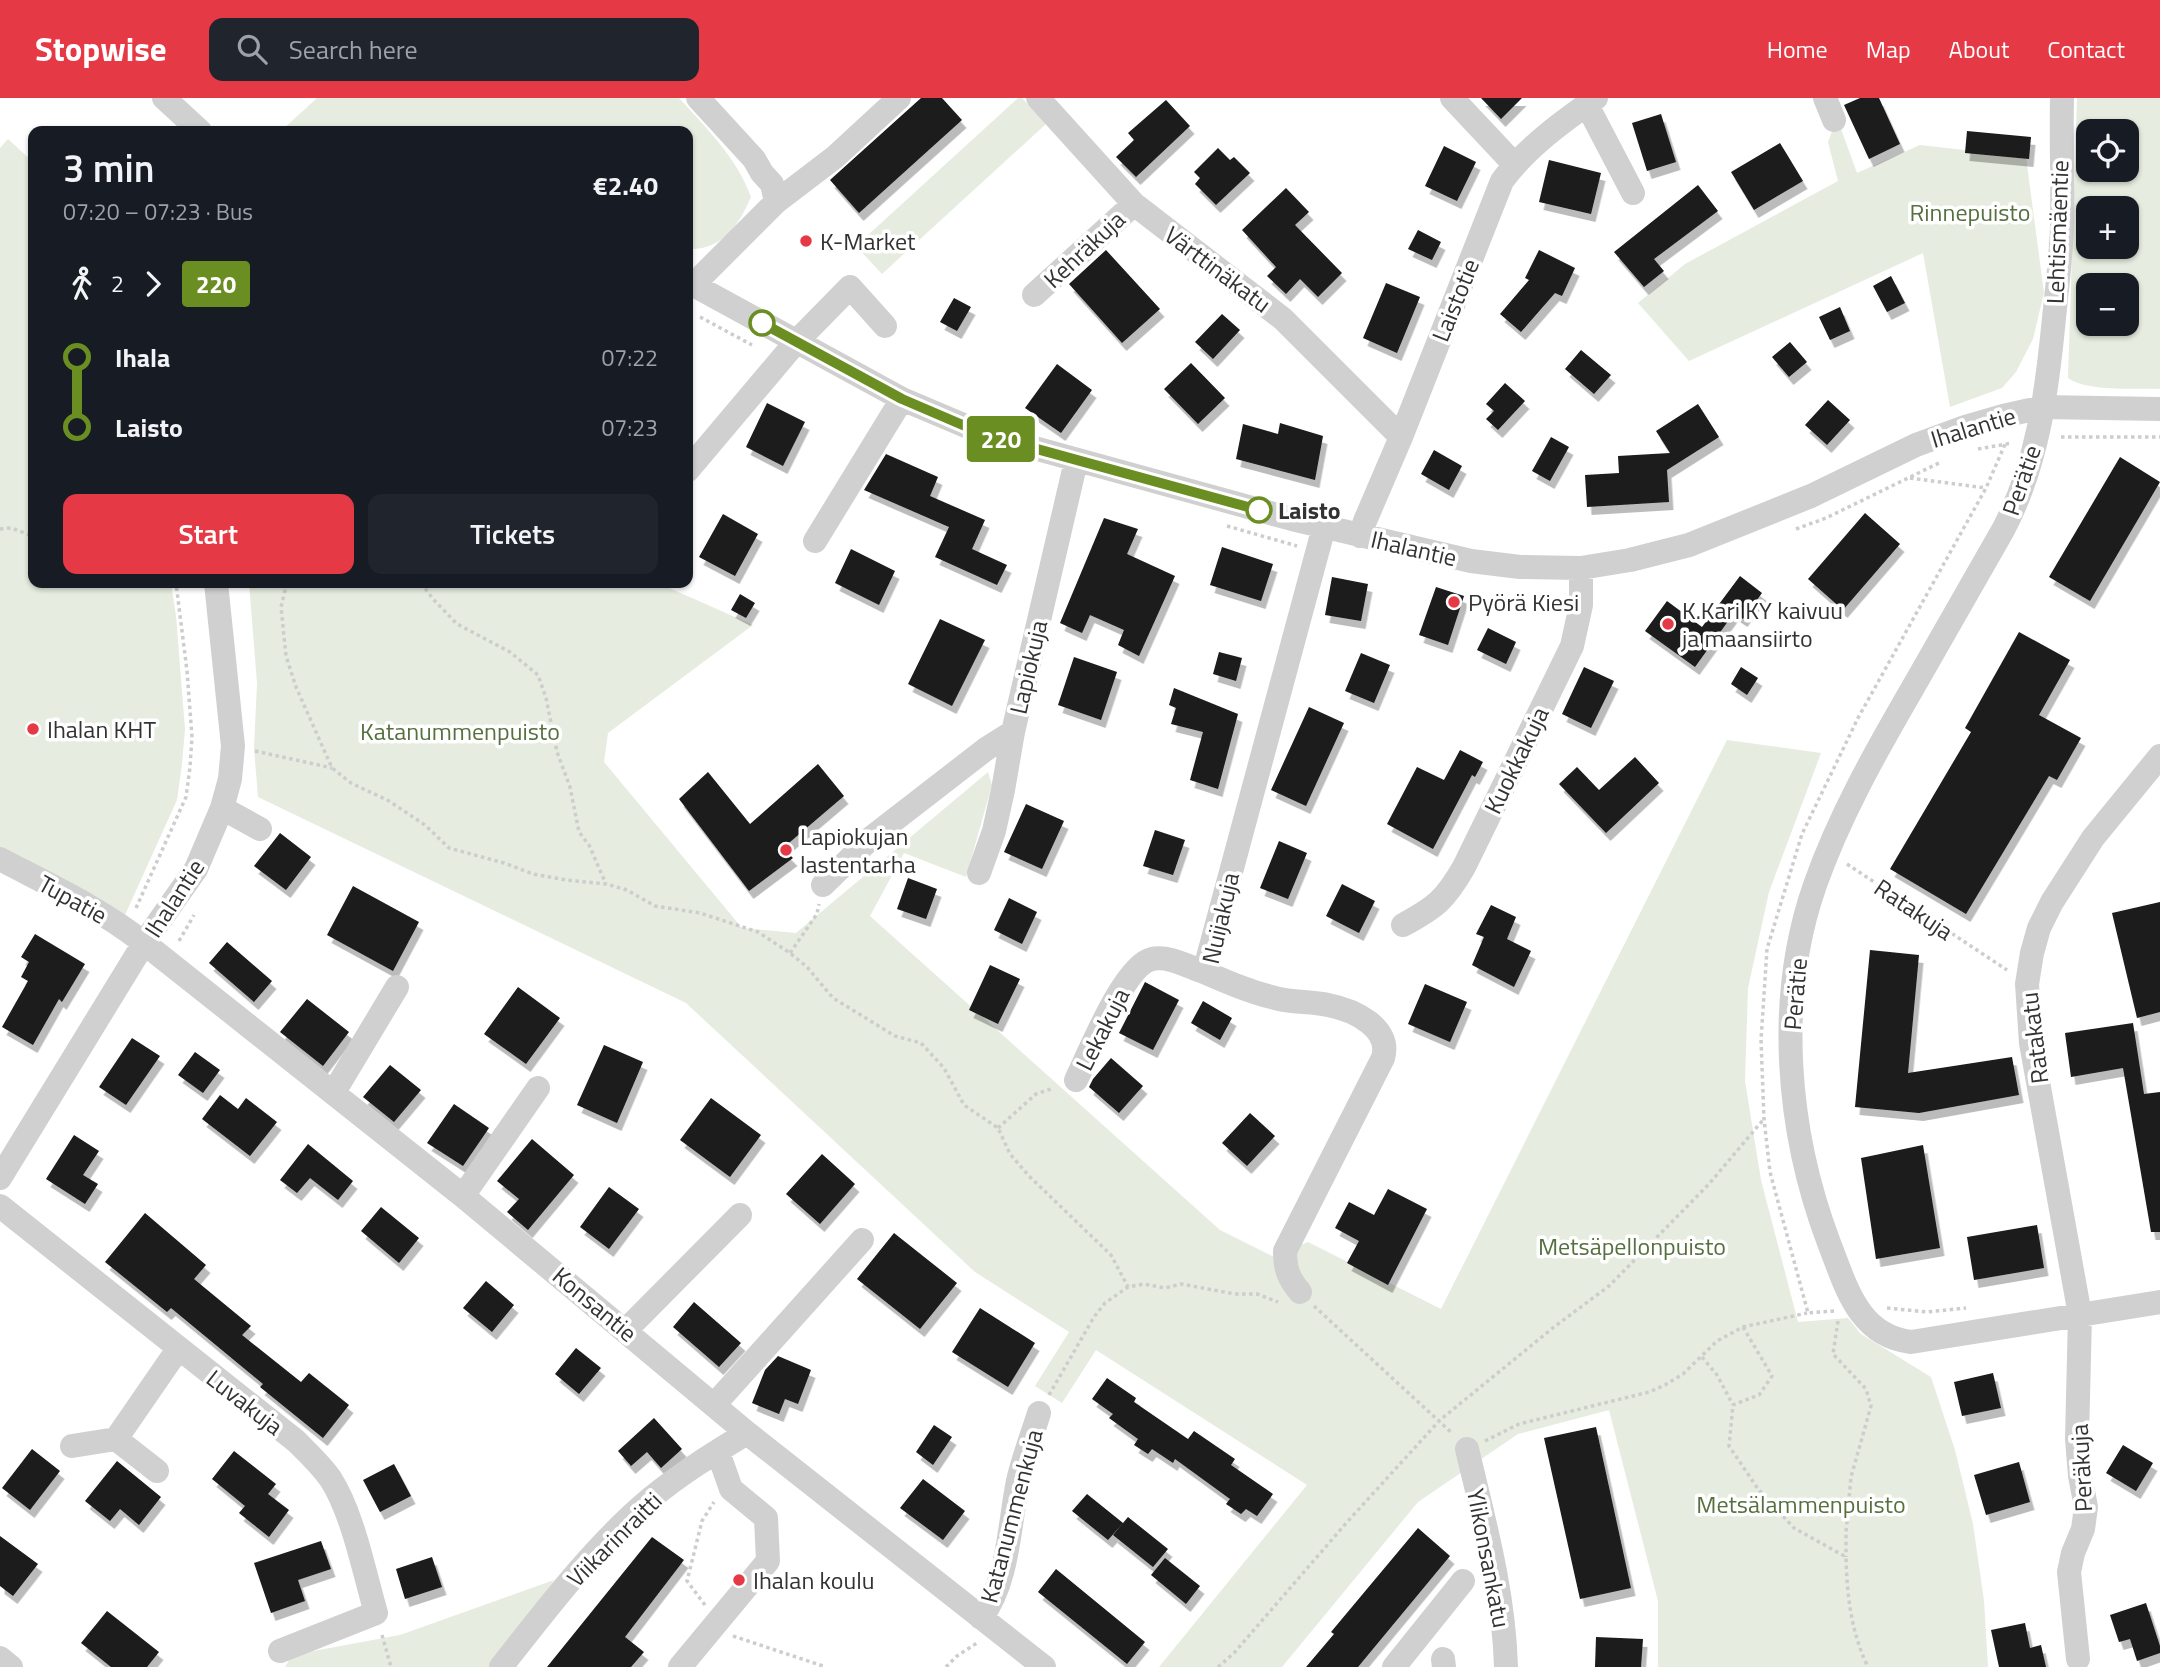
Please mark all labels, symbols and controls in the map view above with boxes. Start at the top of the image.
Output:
search box [209,18,699,81]
text: Stopwise [35,24,167,74]
icon: search [233,30,271,68]
text: Search here [289,30,418,69]
text: Home [1767,31,1828,67]
text: Map [1866,31,1911,67]
text: About [1949,31,2009,67]
text: Contact [2047,31,2125,67]
map controls [2076,119,2139,336]
button: locate [2076,119,2139,182]
text: 3 min [63,139,154,197]
street label: Lehtismäentie [2036,159,2078,305]
text: €2.40 [593,166,658,205]
text: 07:20 – 07:23 · Bus [63,194,253,229]
park label: Rinnepuisto [1910,194,2030,230]
button: + [2076,196,2139,259]
street label: Kehräkuja [1035,202,1133,296]
street label: Värttinäkatu [1157,217,1279,321]
place label: K-Market [820,223,916,259]
marker: K-Market [798,233,814,249]
street label: Laistotie [1422,253,1488,347]
icon: walk [63,265,101,303]
icon: forward [134,265,172,303]
text: 2 [111,266,124,301]
text: 220 [196,266,236,302]
button: − [2076,273,2139,336]
unlabelled marker [749,310,775,336]
text: Ihala [115,338,170,377]
text: 07:22 [601,340,658,375]
street label: Ihalantie [1926,397,2020,457]
text: Laisto [115,408,183,447]
text: 07:23 [601,410,658,445]
line badge: 220 [961,416,1041,462]
text: 220 [981,421,1021,457]
street label: Perätie [1992,440,2050,520]
place label: Laisto [1278,492,1341,528]
button: Start [63,494,354,574]
button: Tickets [368,494,658,574]
marker: Laisto [1246,497,1272,523]
street label: Ihalantie [1368,521,1460,575]
place label: Pyörä Kiesi [1468,584,1579,620]
place label: K.Kari KY kaivuu ja maansiirto [1680,592,1843,656]
marker: Pyörä Kiesi [1446,594,1462,610]
street label: Lapiokuja [1000,616,1056,718]
marker: K.Kari KY kaivuu ja maansiirto [1660,616,1676,632]
street label: Kuokkakuja [1475,700,1557,820]
place label: Ihalan KHT [47,711,156,747]
park label: Katanummenpuisto [360,713,560,749]
marker: Ihalan KHT [25,721,41,737]
place label: Lapiokujan lastentarha [800,818,916,882]
marker: Lapiokujan lastentarha [778,842,794,858]
street label: Ihalantie [135,852,213,944]
street label: Tupatie [32,865,114,933]
street label: Nuijakuja [1192,869,1248,967]
street label: Ratakuja [1867,869,1961,949]
street label: Perätie [1774,956,1816,1032]
street label: Lekakuja [1066,981,1138,1077]
street label: Ratakatu [2011,990,2057,1086]
park label: Metsäpellonpuisto [1538,1228,1726,1264]
street label: Konsantie [545,1258,645,1350]
street label: Luvakuja [199,1360,291,1444]
street label: Peräkuja [2061,1423,2101,1513]
street label: Katanummenkuja [971,1425,1051,1607]
street label: Viikarinraitti [558,1483,670,1595]
street label: Ylikonsankatu [1458,1485,1520,1631]
park label: Metsälammenpuisto [1696,1486,1906,1522]
place label: Ihalan koulu [753,1562,874,1598]
marker: Ihalan koulu [731,1572,747,1588]

